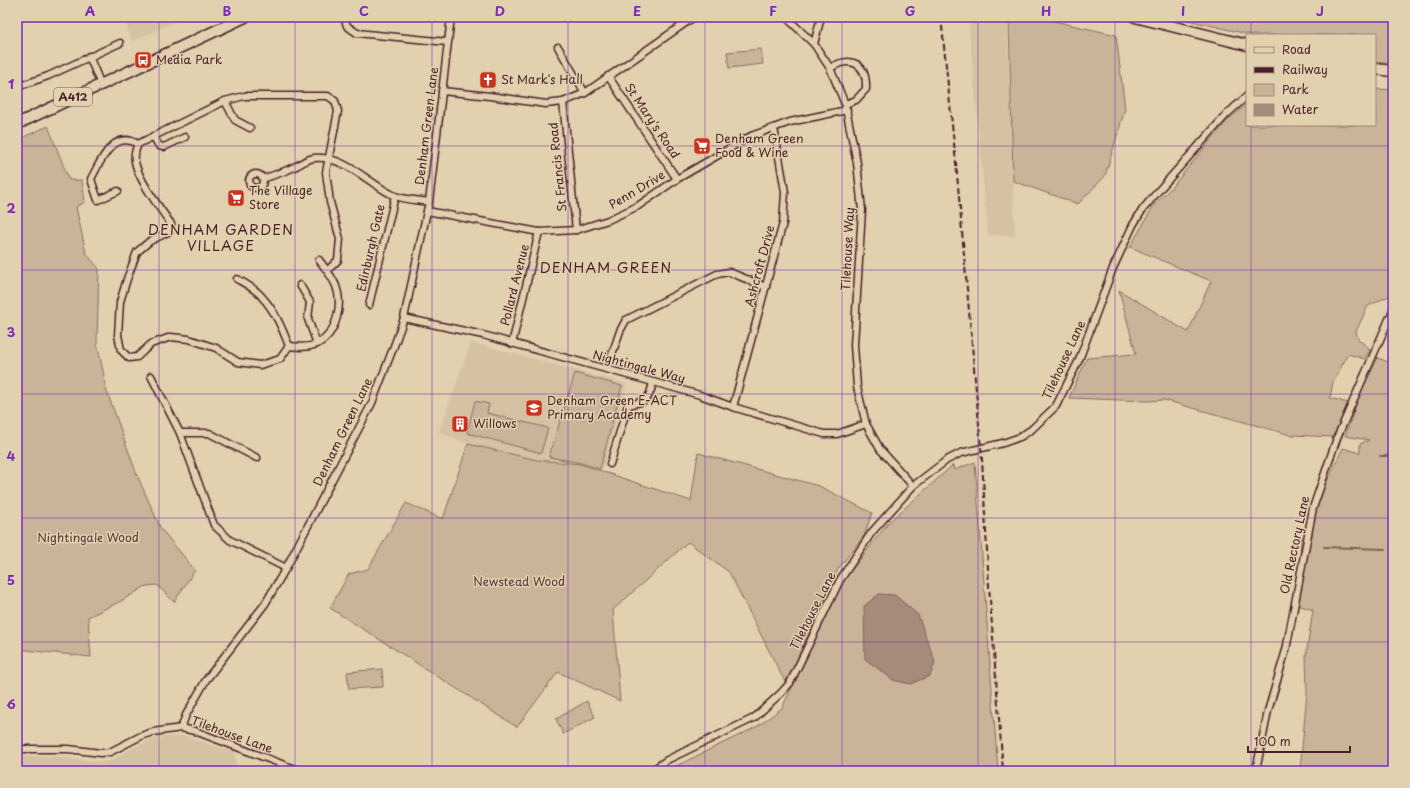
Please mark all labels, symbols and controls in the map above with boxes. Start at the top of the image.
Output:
text: A [85,1,95,20]
text: B [223,1,232,20]
text: C [359,1,369,20]
text: D [495,1,505,20]
text: E [633,1,641,20]
text: F [769,1,777,20]
text: G [905,1,915,20]
text: H [1041,1,1051,20]
text: I [1181,1,1185,20]
text: J [1316,1,1324,20]
legend [1246,34,1376,126]
text: Road [1282,40,1311,58]
bus stop icon: Media Park [133,50,153,70]
place label: Media Park [156,50,222,68]
text: Railway [1282,60,1328,78]
street label: Denham Green Lane [410,66,442,186]
church icon: St Mark's Hall [478,70,498,90]
place label: St Mark's Hall [501,70,583,88]
text: 1 [8,74,14,93]
street label: St Mary's Road [621,79,685,162]
text: Park [1282,80,1309,98]
road number: A412 [54,88,92,106]
text: Water [1282,100,1319,118]
street label: St Francis Road [543,121,571,213]
place label: Denham Green Food & Wine [715,129,803,161]
supermarket icon: Denham Green Food & Wine [692,136,712,156]
street label: Penn Drive [605,165,668,213]
place label: The Village Store [249,181,312,213]
supermarket icon: The Village Store [226,188,246,208]
text: 2 [6,198,16,217]
street label: Edinburgh Gate [351,202,389,293]
street label: Tilehouse Way [836,207,858,291]
district label: DENHAM GARDEN VILLAGE [148,219,294,256]
street label: Ashcroft Drive [740,223,779,309]
street label: Pollard Avenue [495,242,533,328]
district label: DENHAM GREEN [540,257,672,278]
street label: Tilehouse Lane [1037,317,1089,402]
text: 3 [7,322,16,341]
street label: Nightingale Way [591,345,688,387]
street label: Denham Green Lane [308,374,376,489]
place label: Denham Green E-ACT Primary Academy [547,391,678,423]
school or university icon: Denham Green E-ACT Primary Academy [524,398,544,418]
building icon: Willows [450,414,470,434]
place label: Willows [473,414,517,432]
text: 4 [7,446,16,465]
street label: Old Rectory Lane [1275,494,1313,596]
park label: Nightingale Wood [37,528,139,546]
street label: Tilehouse Lane [785,568,840,653]
text: 5 [7,570,15,589]
park label: Newstead Wood [473,572,565,590]
text: 6 [6,694,16,713]
street label: Tilehouse Lane [189,711,276,757]
scale bar [1248,728,1350,754]
text: 100 m [1254,732,1291,750]

